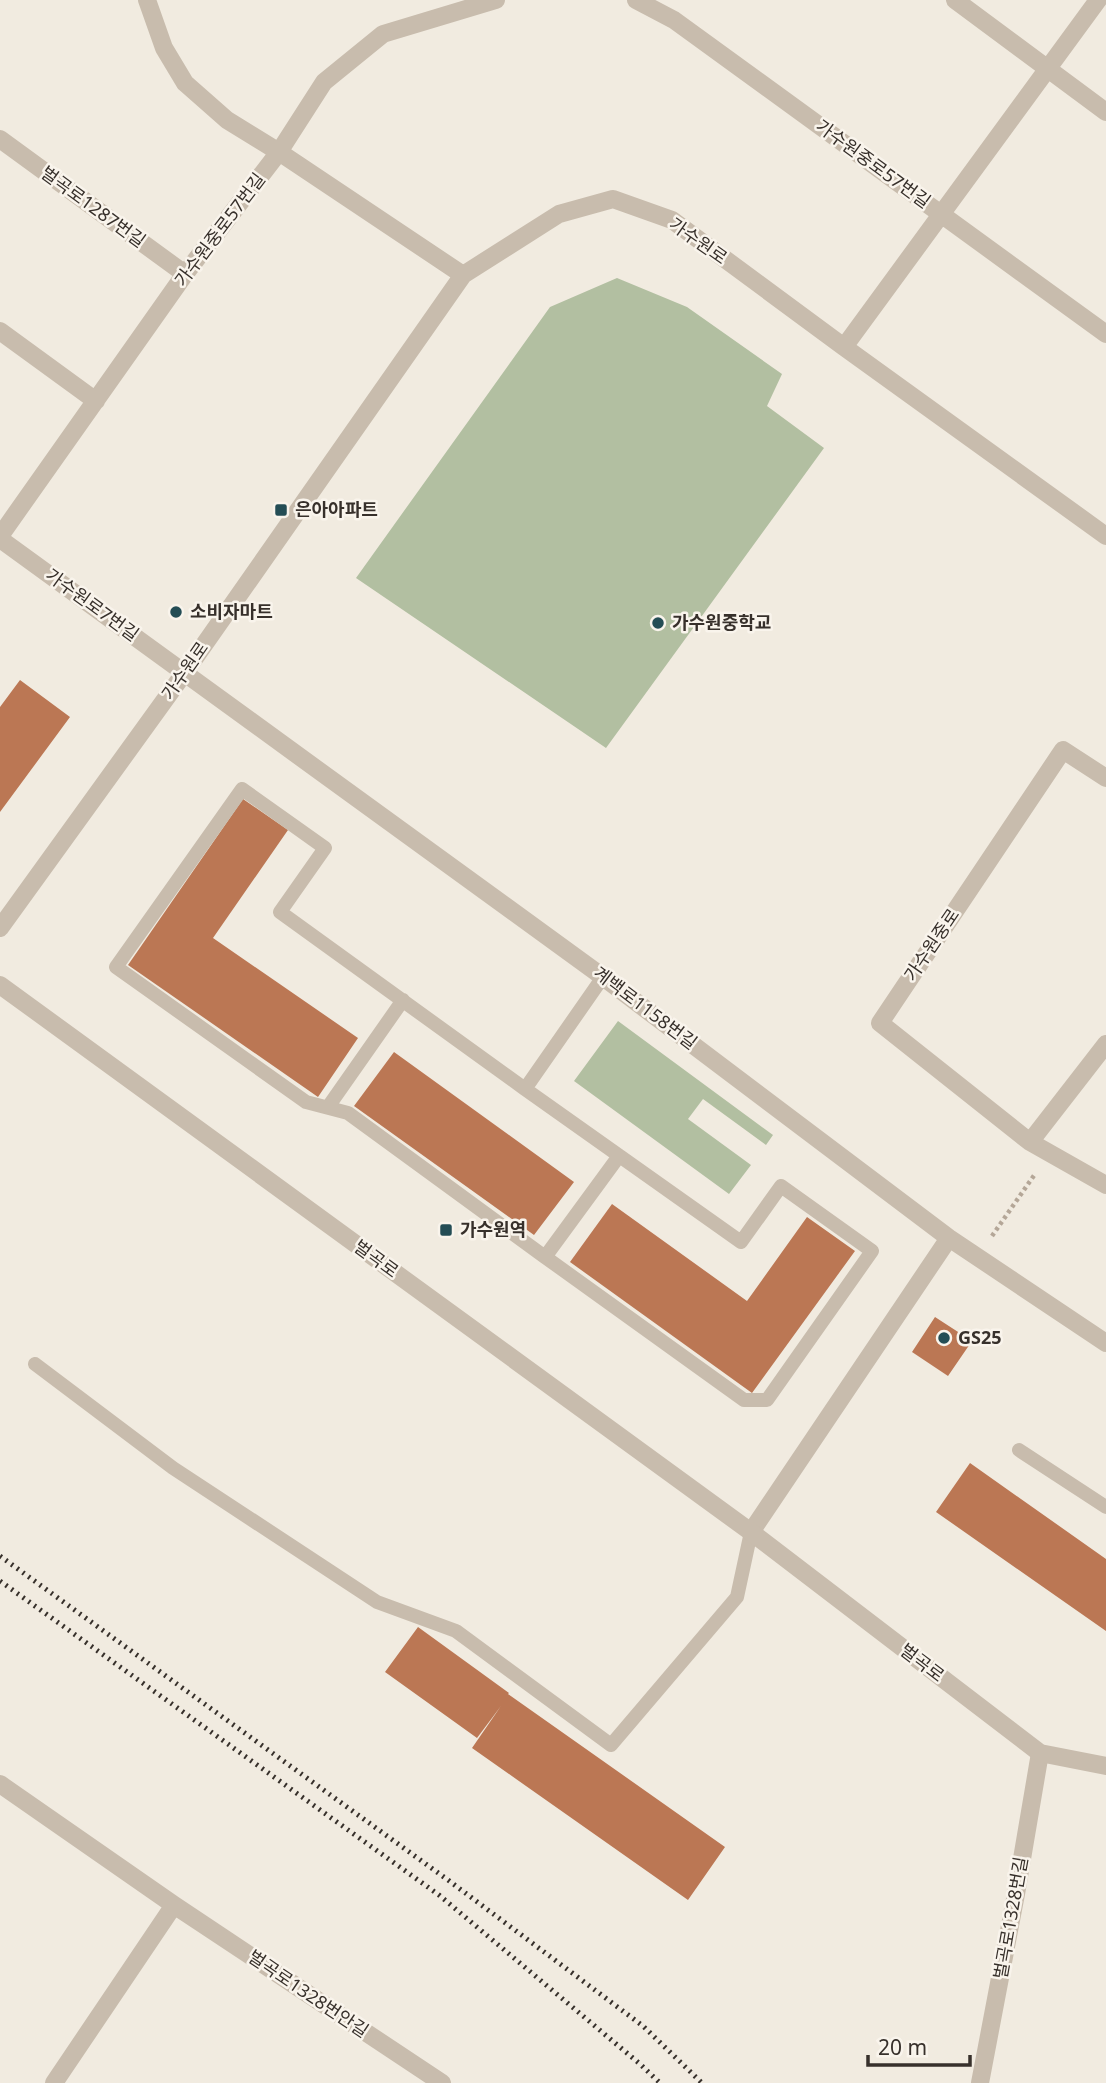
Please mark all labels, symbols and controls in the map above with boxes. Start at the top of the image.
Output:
street label: 가수원중로57번길 [811,113,936,213]
street label: 벌곡로1287번길 [36,160,151,252]
street label: 가수원중로57번길 [169,168,270,291]
street label: 가수원로 [665,211,733,269]
place label: 은아아파트 [295,497,378,521]
marker: 은아아파트 [273,502,289,518]
street label: 가수원로7번길 [41,562,144,646]
place label: 소비자마트 [190,599,273,623]
marker: 소비자마트 [168,604,184,620]
place label: 가수원중학교 [672,610,771,634]
marker: 가수원중학교 [650,615,666,631]
street label: 가수원로 [155,636,213,704]
street label: 가수원중로 [898,903,964,985]
street label: 계백로1158번길 [589,960,702,1054]
place label: 가수원역 [460,1217,526,1241]
marker: 가수원역 [438,1222,454,1238]
street label: 벌곡로 [349,1234,404,1283]
place label: GS25 [958,1325,1002,1349]
marker: GS25 [936,1330,952,1346]
street label: 벌곡로 [896,1638,950,1687]
street label: 벌곡로1328번길 [987,1855,1033,1981]
street label: 벌곡로1328번안길 [244,1944,374,2042]
scale bar [868,2024,970,2068]
text: 20 m [878,2033,927,2061]

